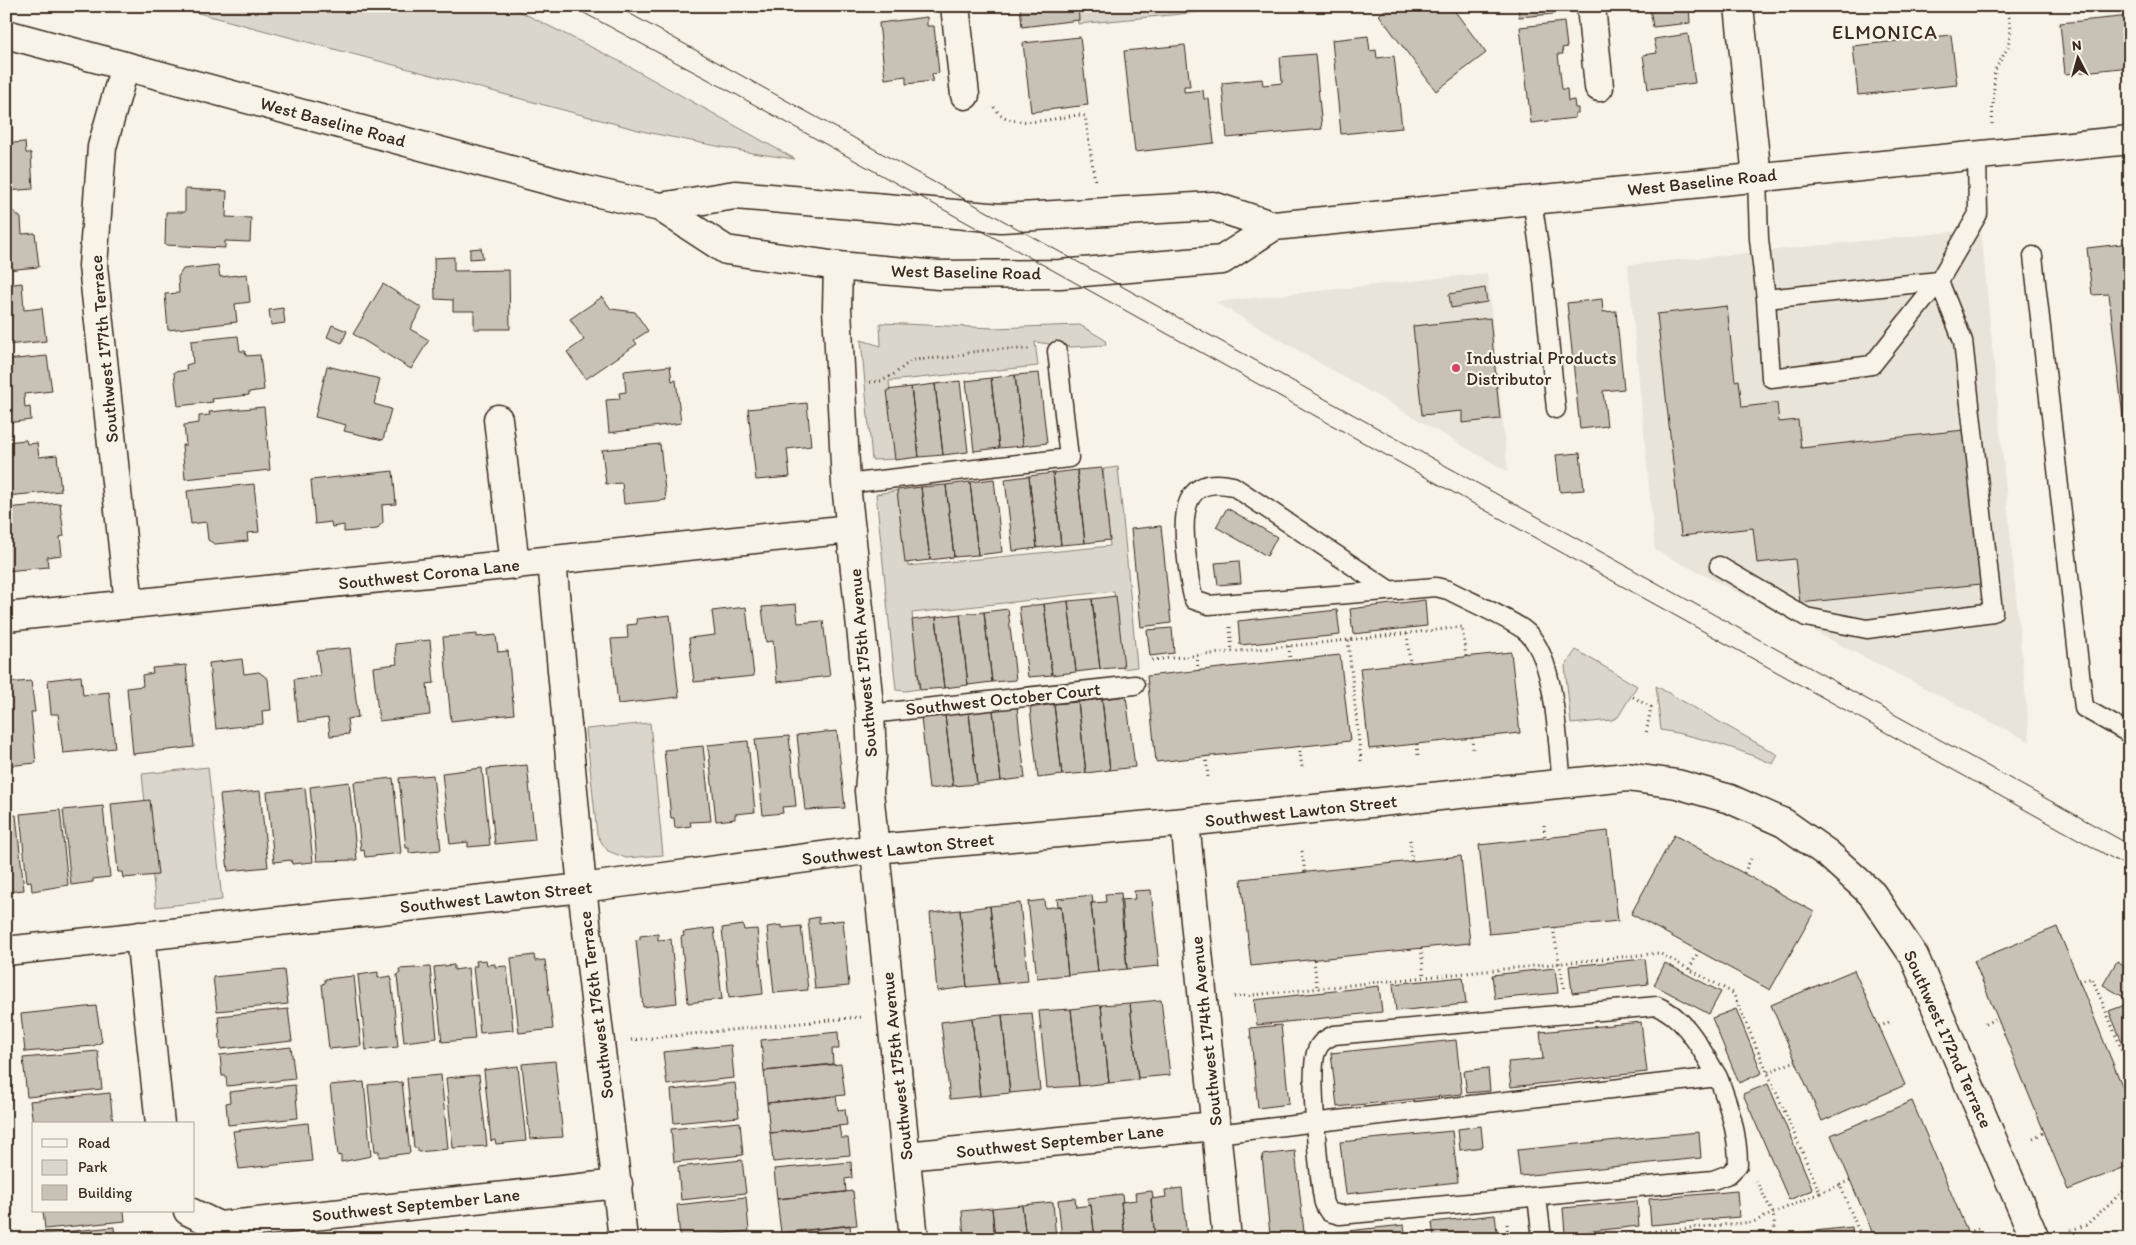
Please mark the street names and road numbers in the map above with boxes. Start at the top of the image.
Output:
street label: West Baseline Road [258,92,409,152]
street label: West Baseline Road [1626,163,1778,201]
street label: Southwest 177th Terrace [85,254,123,444]
street label: West Baseline Road [891,260,1042,284]
street label: Southwest Corona Lane [337,554,521,594]
street label: Southwest 175th Avenue [844,568,882,758]
street label: Southwest October Court [904,678,1102,720]
street label: Southwest Lawton Street [1204,790,1398,832]
street label: Southwest Lawton Street [801,828,995,870]
street label: Southwest Lawton Street [399,876,593,918]
street label: Southwest 176th Terrace [574,910,618,1100]
street label: Southwest 174th Avenue [1185,935,1227,1127]
street label: Southwest 172nd Terrace [1899,947,1997,1131]
street label: Southwest 175th Avenue [876,971,918,1161]
street label: Southwest September Lane [955,1119,1165,1163]
street label: Southwest September Lane [311,1183,521,1227]

